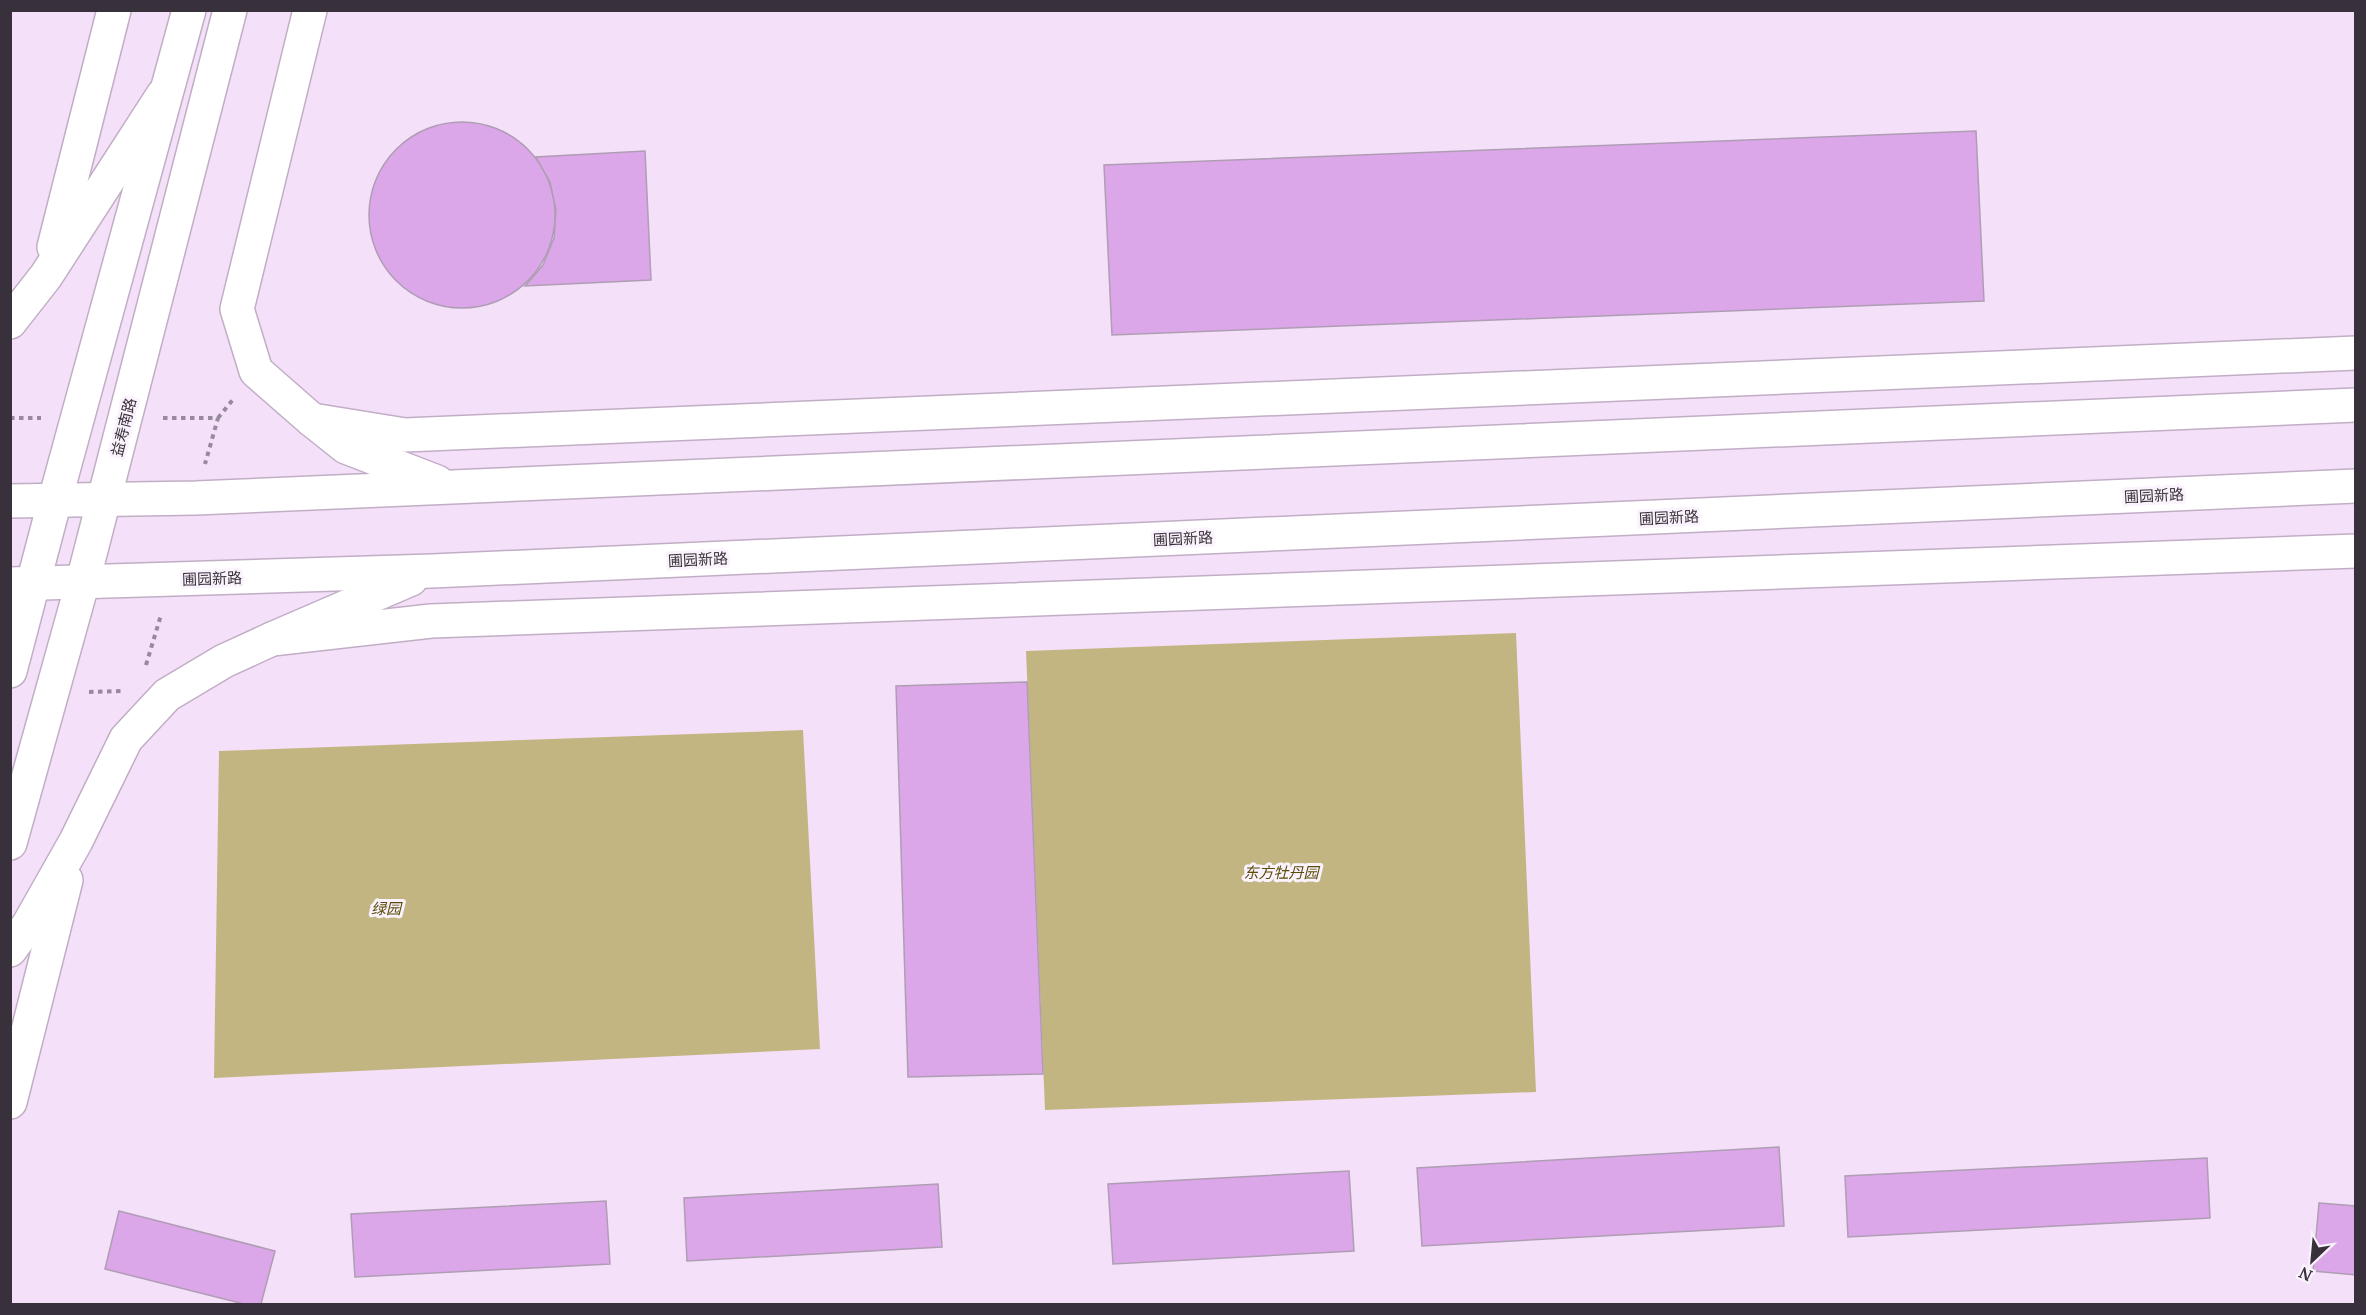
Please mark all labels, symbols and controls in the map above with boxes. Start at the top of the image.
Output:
street label: 益寿南路 [106,395,140,459]
street label: 圃园新路 [2124,483,2184,507]
street label: 圃园新路 [1639,505,1699,529]
street label: 圃园新路 [1153,526,1213,550]
street label: 圃园新路 [668,547,728,571]
street label: 圃园新路 [182,567,242,589]
park label: 东方牡丹园 [1243,862,1320,882]
park label: 绿园 [371,898,403,918]
north arrow [2282,1231,2342,1291]
text: N [2295,1262,2316,1287]

